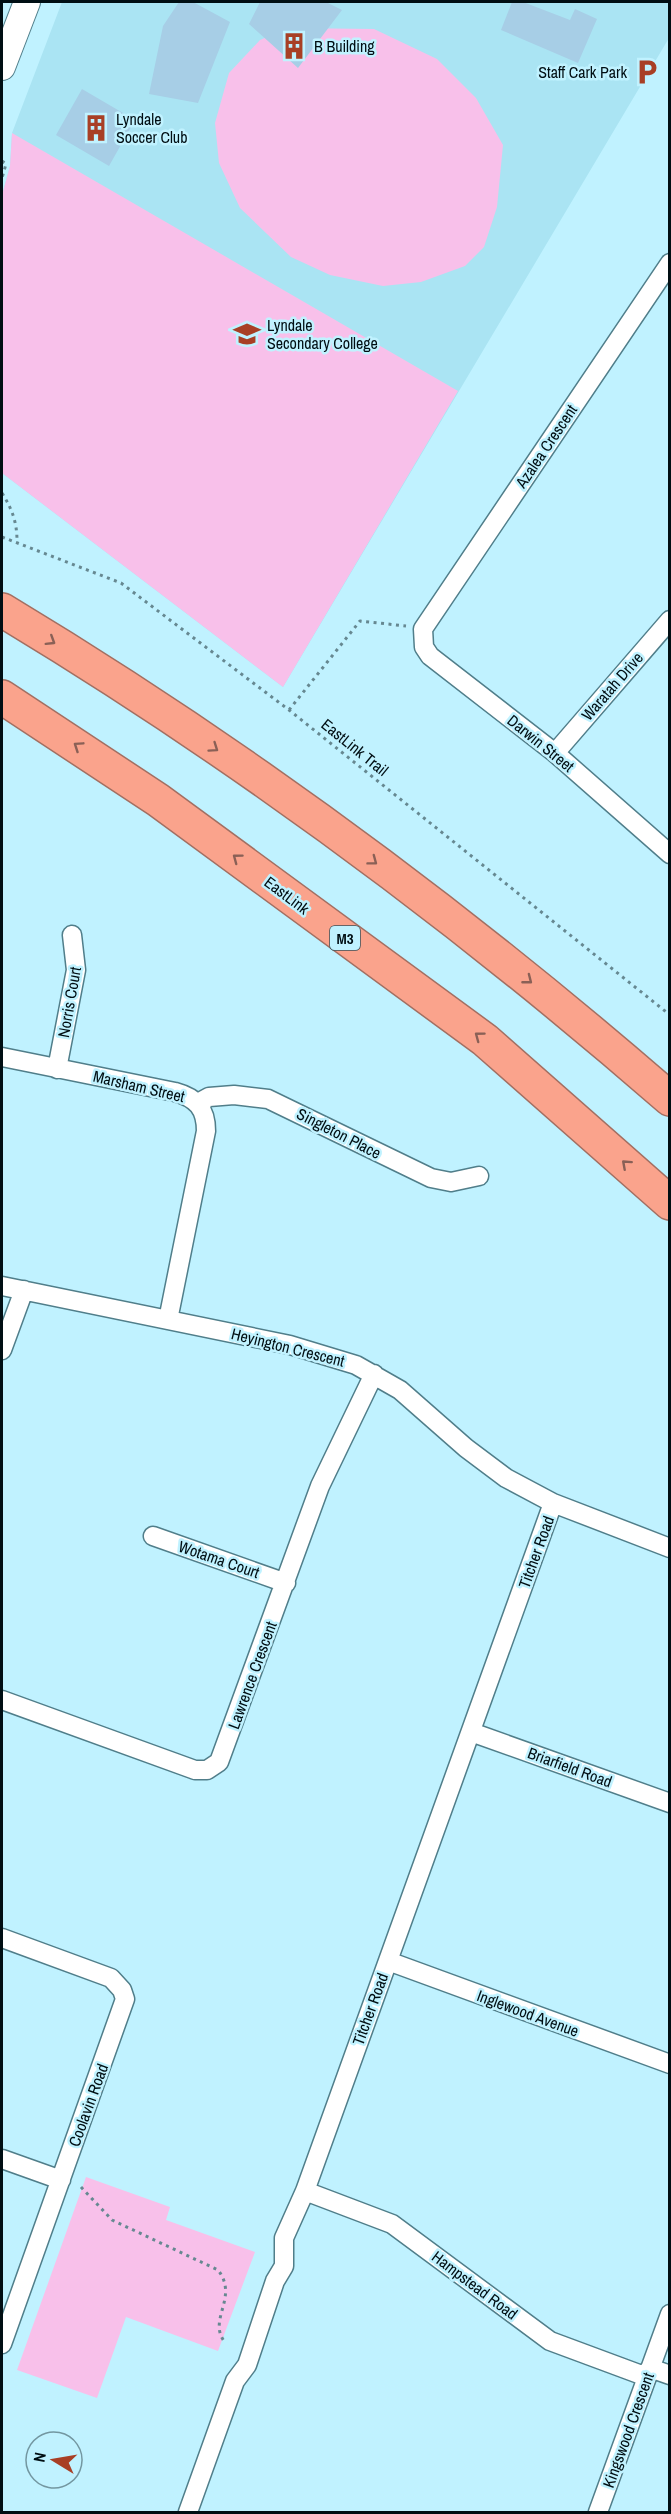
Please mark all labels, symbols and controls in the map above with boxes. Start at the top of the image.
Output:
building icon: B Building [279,31,309,61]
place label: B Building [314,35,375,57]
parking icon: Staff Cark Park [632,57,662,87]
place label: Staff Cark Park [538,61,627,83]
place label: Lyndale Soccer Club [116,108,187,148]
building icon: Lyndale Soccer Club [81,113,111,143]
place label: Lyndale Secondary College [267,314,378,354]
school or university icon: Lyndale Secondary College [232,319,262,349]
street label: Azalea Crescent [509,400,582,493]
one-way arrow [45,634,55,646]
street label: Waratah Drive [576,647,648,725]
street label: Darwin Street [503,709,579,777]
street label: EastLink Trail [317,713,393,781]
one-way arrow [208,741,219,752]
one-way arrow [74,742,85,753]
one-way arrow [367,854,378,865]
one-way arrow [233,855,244,866]
street label: EastLink [260,871,314,919]
road number: M3 [330,926,360,950]
street label: Norris Court [52,965,86,1039]
one-way arrow [521,973,532,984]
one-way arrow [474,1033,485,1044]
street label: Marsham Street [91,1065,187,1107]
street label: Singleton Place [293,1102,385,1164]
one-way arrow [622,1160,633,1171]
street label: Heyington Crescent [229,1322,347,1372]
street label: Titcher Road [513,1513,559,1591]
street label: Wotama Court [176,1535,263,1583]
street label: Lawrence Crescent [222,1618,282,1732]
street label: Briarfield Road [525,1742,615,1792]
street label: Titcher Road [347,1970,393,2048]
street label: Inglewood Avenue [474,1984,582,2042]
street label: Coolavin Road [63,2060,113,2150]
street label: Hampstead Road [428,2245,522,2325]
street label: Kingswood Crescent [597,2369,659,2491]
north arrow [24,2430,84,2490]
text: N [28,2450,51,2464]

